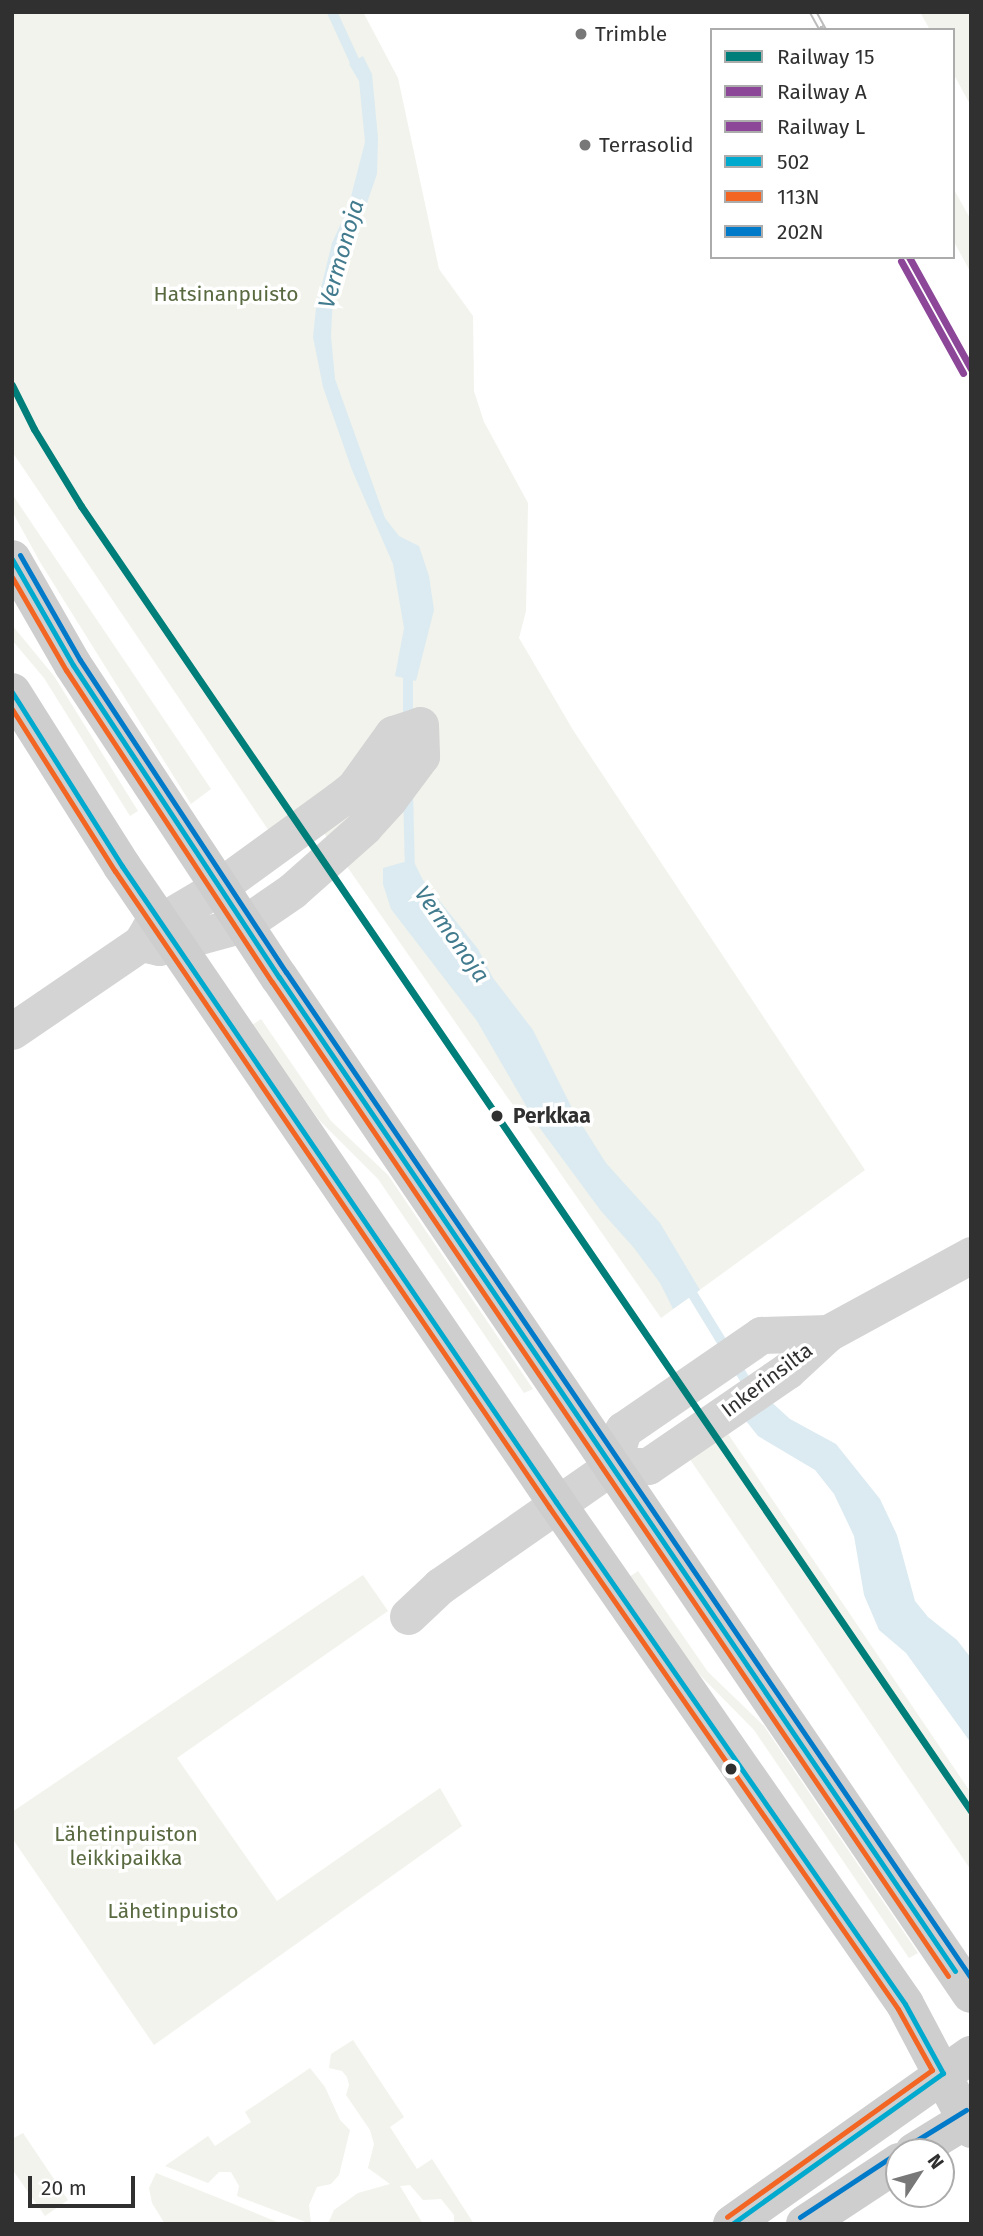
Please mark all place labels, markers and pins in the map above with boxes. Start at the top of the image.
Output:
place label: Trimble [595,21,667,47]
marker: Trimble [573,26,589,42]
place label: Terrasolid [599,132,694,158]
marker: Terrasolid [577,137,593,153]
place label: Perkkaa [513,1103,591,1129]
marker: Perkkaa [487,1106,507,1126]
unlabelled marker [724,1762,738,1776]

